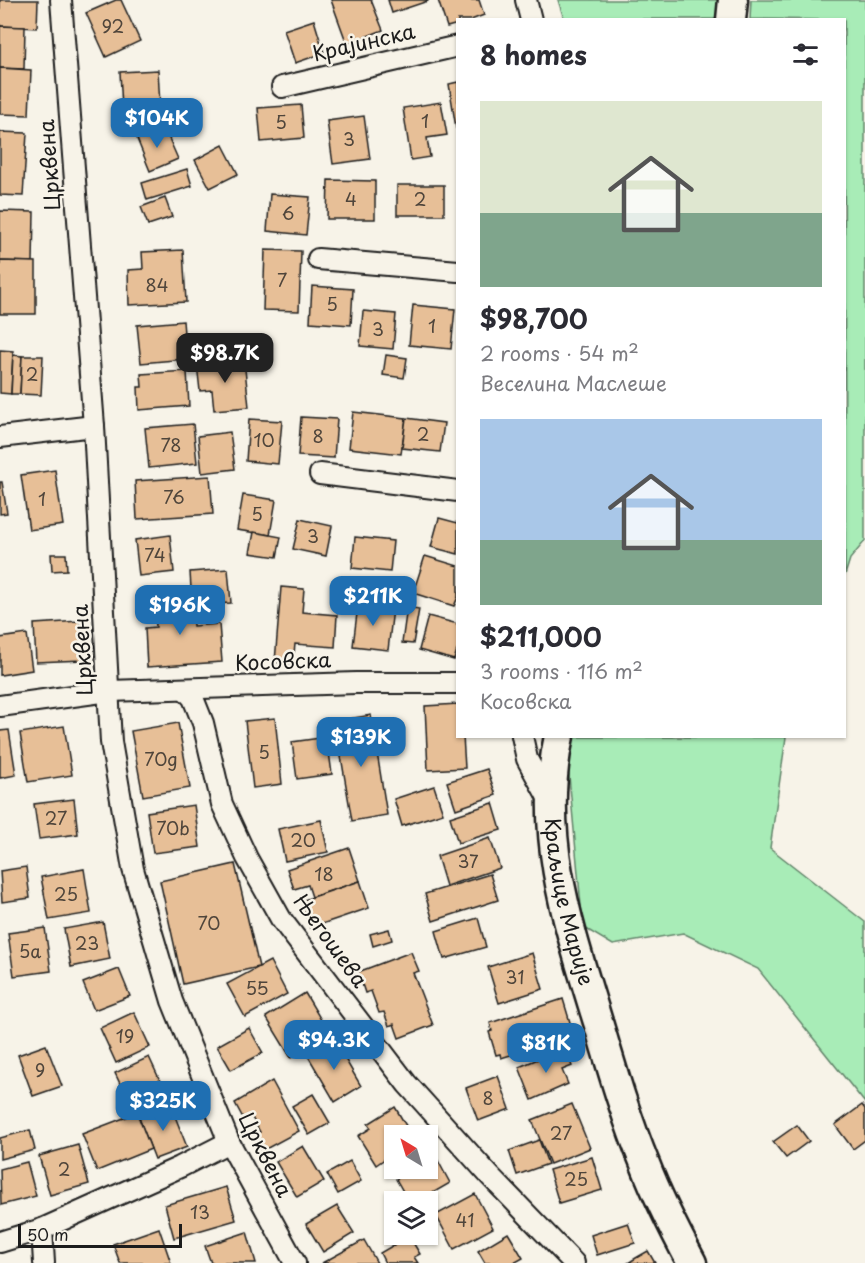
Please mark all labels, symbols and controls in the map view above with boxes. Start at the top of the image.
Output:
house number: 92 [102,12,124,39]
street label: Крајинска [309,14,418,68]
text: 8 homes [480,35,587,74]
icon: filters [789,38,822,71]
pin: $104K [115,98,199,149]
text: $104K [125,102,189,132]
house number: 1 [421,107,429,134]
house number: 5 [275,108,287,135]
street label: Црквена [29,119,67,212]
house number: 3 [343,125,355,152]
icon: home [597,140,705,248]
house number: 4 [345,185,357,212]
house number: 2 [414,185,426,212]
house number: 6 [282,199,294,226]
house number: 7 [277,266,287,293]
house number: 84 [145,271,169,298]
house number: 5 [326,290,338,317]
text: $98,700 [480,299,588,338]
house number: 1 [428,312,436,339]
house number: 3 [372,315,384,342]
pin: $98.7K [176,333,274,384]
text: $98.7K [190,337,260,367]
text: 2 rooms · 54 m² [480,338,639,368]
house number: 2 [26,360,38,387]
text: Веселина Маслеше [480,368,667,398]
house number: 2 [417,420,429,447]
house number: 8 [312,422,324,449]
house number: 10 [253,426,275,453]
house number: 78 [161,431,182,458]
icon: home [597,458,705,566]
house number: 76 [163,483,185,510]
house number: 1 [38,485,46,512]
house number: 5 [251,500,263,527]
house number: 3 [307,522,319,549]
house number: 74 [144,541,166,568]
pin: $211K [331,576,415,627]
text: $211K [344,580,402,610]
pin: $196K [138,585,222,636]
text: $196K [149,589,211,619]
street label: Црквена [63,604,99,697]
text: $211,000 [480,617,602,656]
street label: Косовска [234,642,331,678]
text: 3 rooms · 116 m² [480,656,643,686]
text: Косовска [480,686,572,716]
pin: $139K [319,717,403,768]
text: $139K [331,721,391,751]
house number: 5 [258,738,270,765]
house number: 70g [144,745,178,772]
house number: 27 [45,804,67,831]
house number: 70b [156,814,190,841]
street label: Краљице Марије [538,817,604,989]
house number: 20 [290,826,316,853]
house number: 37 [457,847,479,874]
house number: 18 [314,860,334,887]
house number: 25 [54,880,78,907]
street label: Његошева [287,886,377,993]
house number: 70 [198,909,220,936]
house number: 23 [75,929,99,956]
house number: 5a [19,937,41,964]
house number: 31 [506,963,524,990]
house number: 55 [245,974,269,1001]
pin: $94.3K [285,1020,383,1071]
house number: 19 [116,1022,134,1049]
pin: $81K [510,1023,582,1074]
text: $94.3K [298,1024,370,1054]
text: $81K [521,1027,571,1057]
house number: 9 [35,1056,45,1083]
pin: $325K [121,1081,205,1132]
house number: 8 [482,1084,494,1111]
text: $325K [130,1085,196,1115]
street label: Црквена [232,1106,302,1202]
house number: 27 [550,1119,572,1146]
north arrow [384,1125,438,1179]
map controls [384,1125,438,1245]
house number: 2 [58,1155,70,1182]
house number: 25 [564,1165,588,1192]
button: layers [384,1191,438,1245]
house number: 13 [190,1198,210,1225]
house number: 41 [456,1206,474,1233]
scale bar [18,1221,182,1248]
text: 50 m [27,1222,68,1246]

